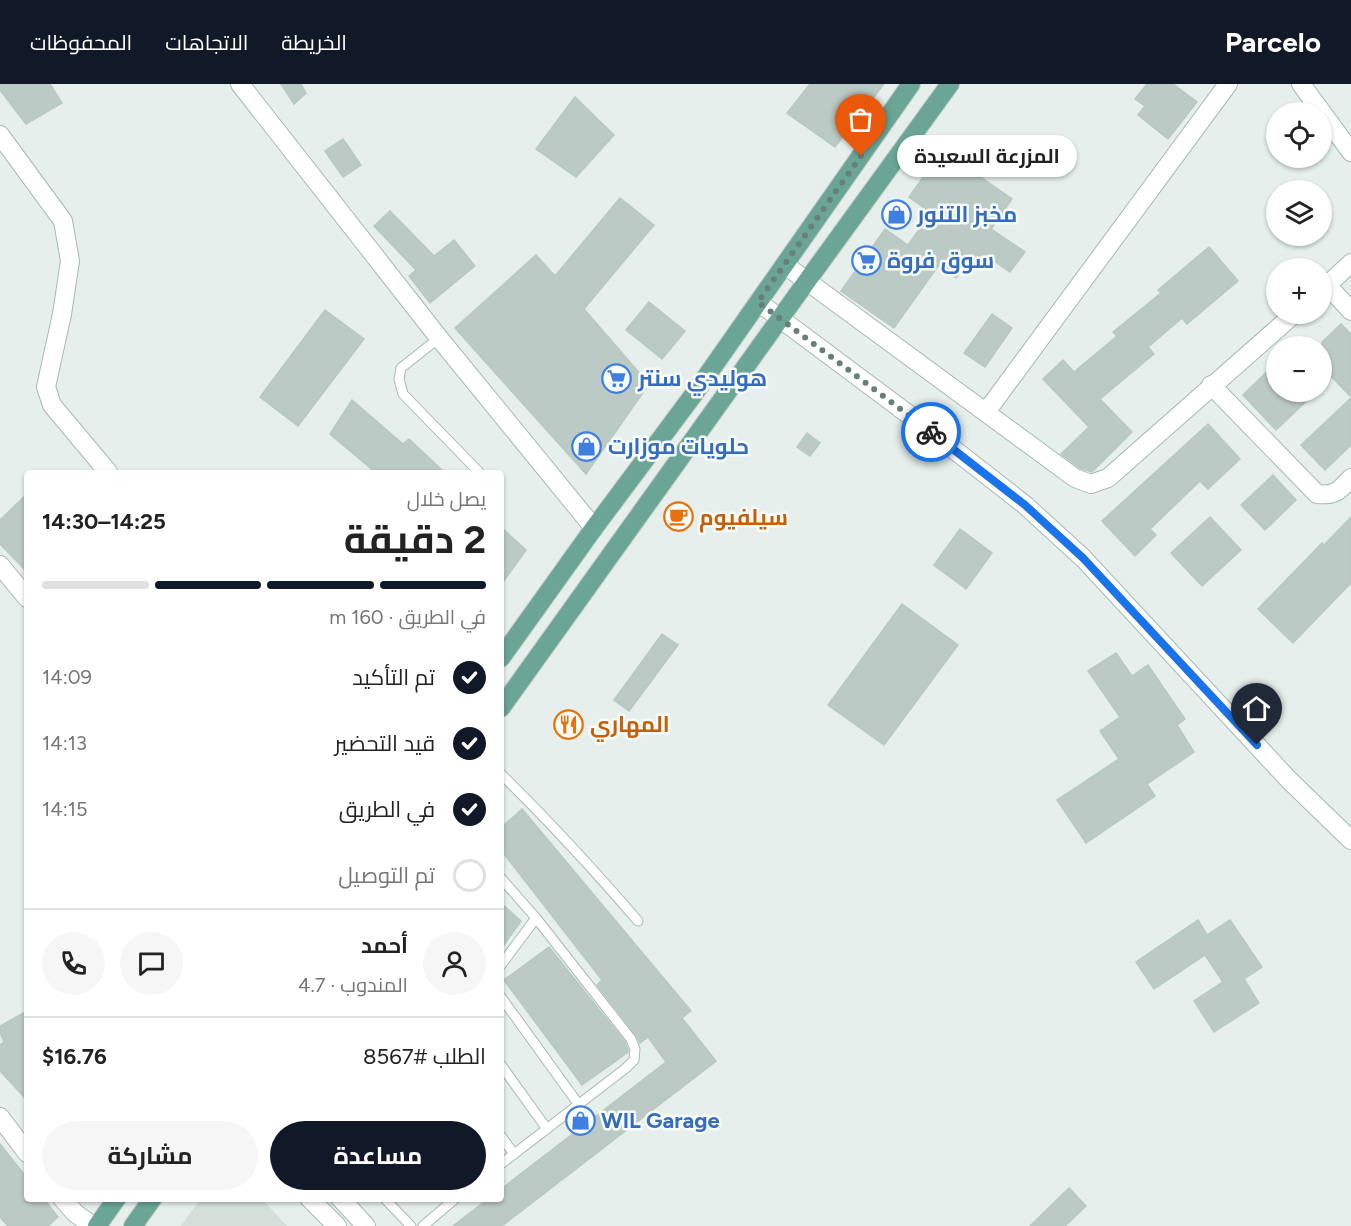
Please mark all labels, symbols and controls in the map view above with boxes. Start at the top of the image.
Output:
text: Parcelo [1225,25,1321,59]
text: المحفوظات [30,30,132,55]
text: الاتجاهات [165,30,248,55]
text: الخريطة [281,30,347,55]
pin [835,94,886,156]
map controls [1266,102,1332,402]
button: locate [1266,102,1332,168]
icon: bag [844,103,877,136]
callout: المزرعة السعيدة [897,135,1077,177]
text: المزرعة السعيدة [914,144,1060,168]
button: layers [1266,180,1332,246]
shop icon: مخبز التنور [880,198,912,230]
place label: مخبز التنور [916,201,1017,228]
supermarket icon: سوق فروة [850,244,882,276]
place label: سوق فروة [887,247,994,274]
button: + [1266,258,1332,324]
button: − [1266,336,1332,402]
supermarket icon: هوليدي سنتر [601,362,633,394]
place label: هوليدي سنتر [637,365,767,396]
courier [901,402,961,462]
icon: bike [915,416,948,449]
shop icon: حلويات موزارت [571,430,603,462]
place label: حلويات موزارت [608,433,749,460]
text: يصل خلال [407,487,486,511]
cafe icon: سيلفيوم [662,501,694,533]
place label: سيلفيوم [699,504,788,533]
text: 14:25–14:30 [42,508,166,535]
text: 2 دقيقة [344,516,486,563]
text: في الطريق · 160 m [329,605,486,629]
icon: check [453,661,486,694]
text: تم التأكيد [352,664,435,691]
text: 14:09 [42,665,92,689]
pin [1231,683,1282,745]
icon: home [1240,692,1273,725]
restaurant icon: المهاري [553,708,585,740]
place label: المهاري [590,711,670,742]
icon: check [453,727,486,760]
text: قيد التحضير [334,730,435,757]
text: 14:13 [42,731,87,755]
icon: check [453,793,486,826]
text: في الطريق [339,796,435,823]
text: 14:15 [42,797,88,821]
text: تم التوصيل [338,862,435,889]
button: phone [42,932,105,995]
button: chat [120,932,183,995]
text: أحمد [361,932,408,959]
button: person [423,932,486,995]
text: المندوب · 4.7 [298,973,408,997]
text: $16.76 [42,1043,107,1070]
text: الطلب #8567 [363,1043,486,1070]
shop icon: WIL Garage [564,1104,596,1136]
place label: WIL Garage [601,1107,720,1134]
button: مشاركة [42,1121,258,1190]
button: مساعدة [270,1121,486,1190]

